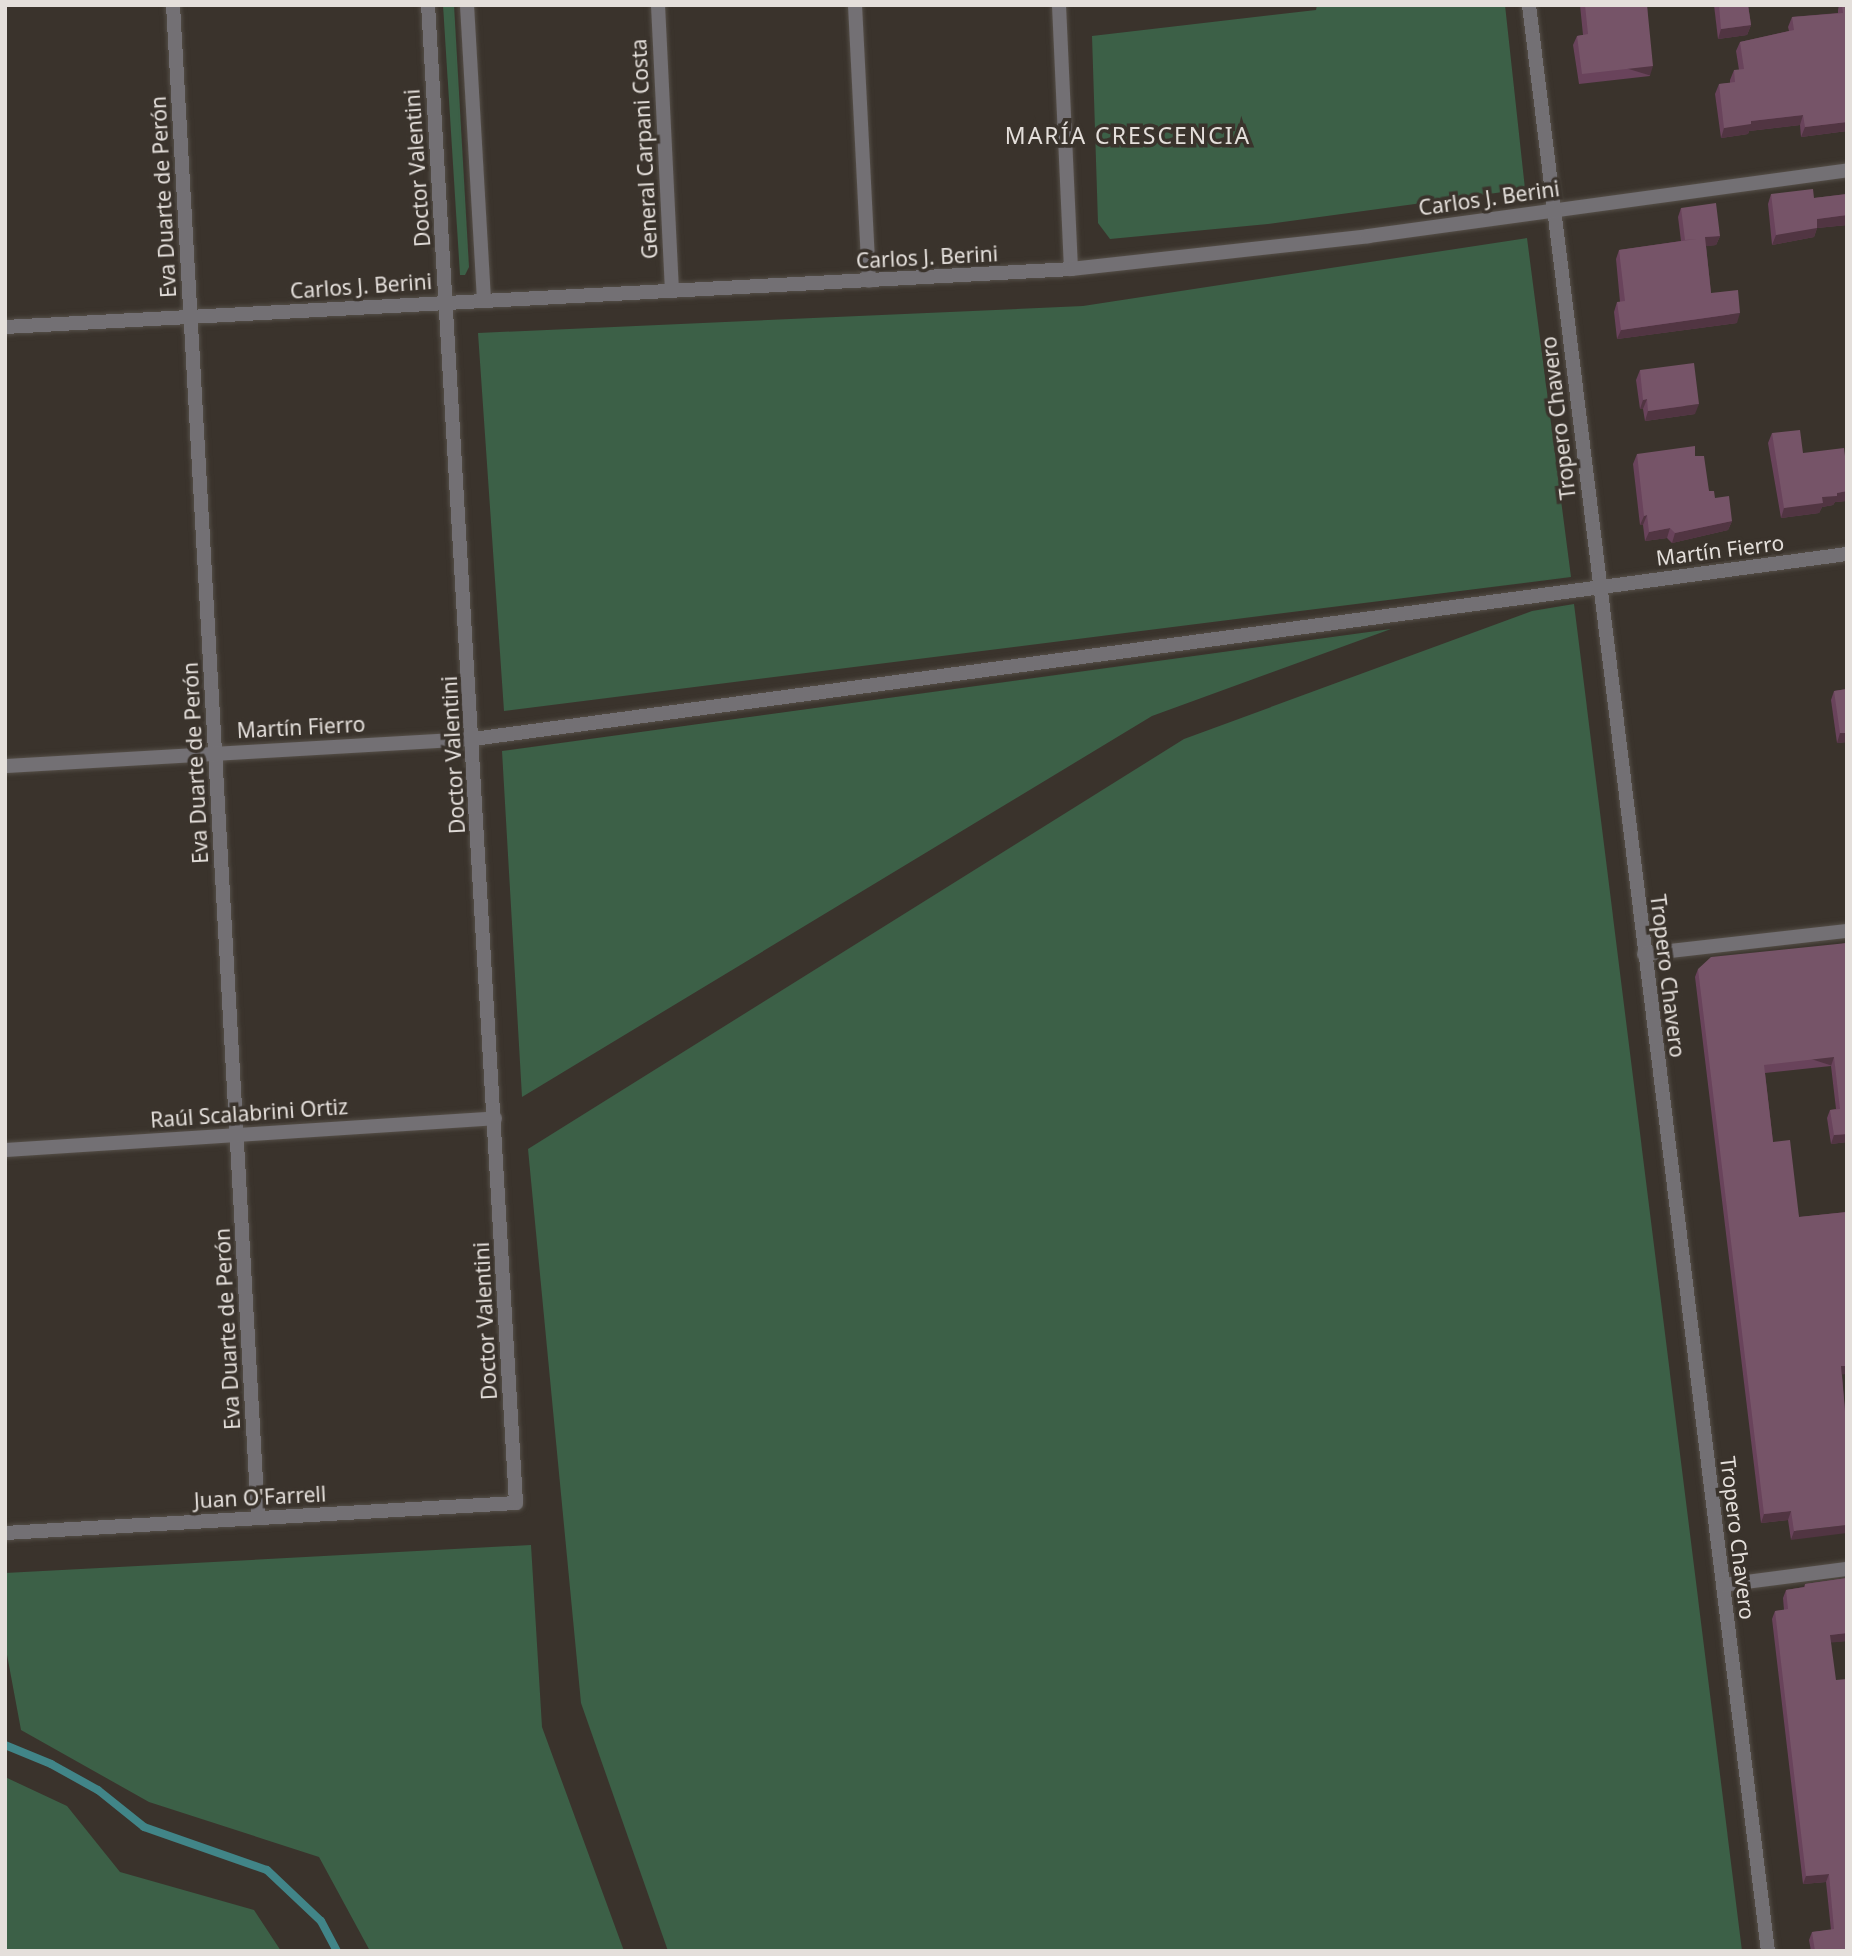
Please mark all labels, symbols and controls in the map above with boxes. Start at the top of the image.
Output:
street label: General Carpani Costa [626,38,662,260]
street label: Doctor Valentini [399,88,435,248]
street label: Eva Duarte de Perón [145,96,181,298]
district label: MARÍA CRESCENCIA [1007,121,1249,149]
street label: Carlos J. Berini [1417,176,1561,220]
street label: Carlos J. Berini [855,241,999,273]
street label: Carlos J. Berini [289,268,433,304]
street label: Tropero Chavero [1535,335,1581,501]
street label: Martín Fierro [1655,530,1785,570]
street label: Eva Duarte de Perón [177,662,213,864]
street label: Doctor Valentini [436,675,470,835]
street label: Martín Fierro [236,711,366,743]
street label: Tropero Chavero [1645,893,1691,1059]
street label: Raúl Scalabrini Ortiz [149,1094,349,1132]
street label: Eva Duarte de Perón [209,1228,245,1430]
street label: Doctor Valentini [468,1241,502,1401]
street label: Tropero Chavero [1715,1455,1761,1621]
street label: Juan O'Farrell [193,1481,327,1513]

